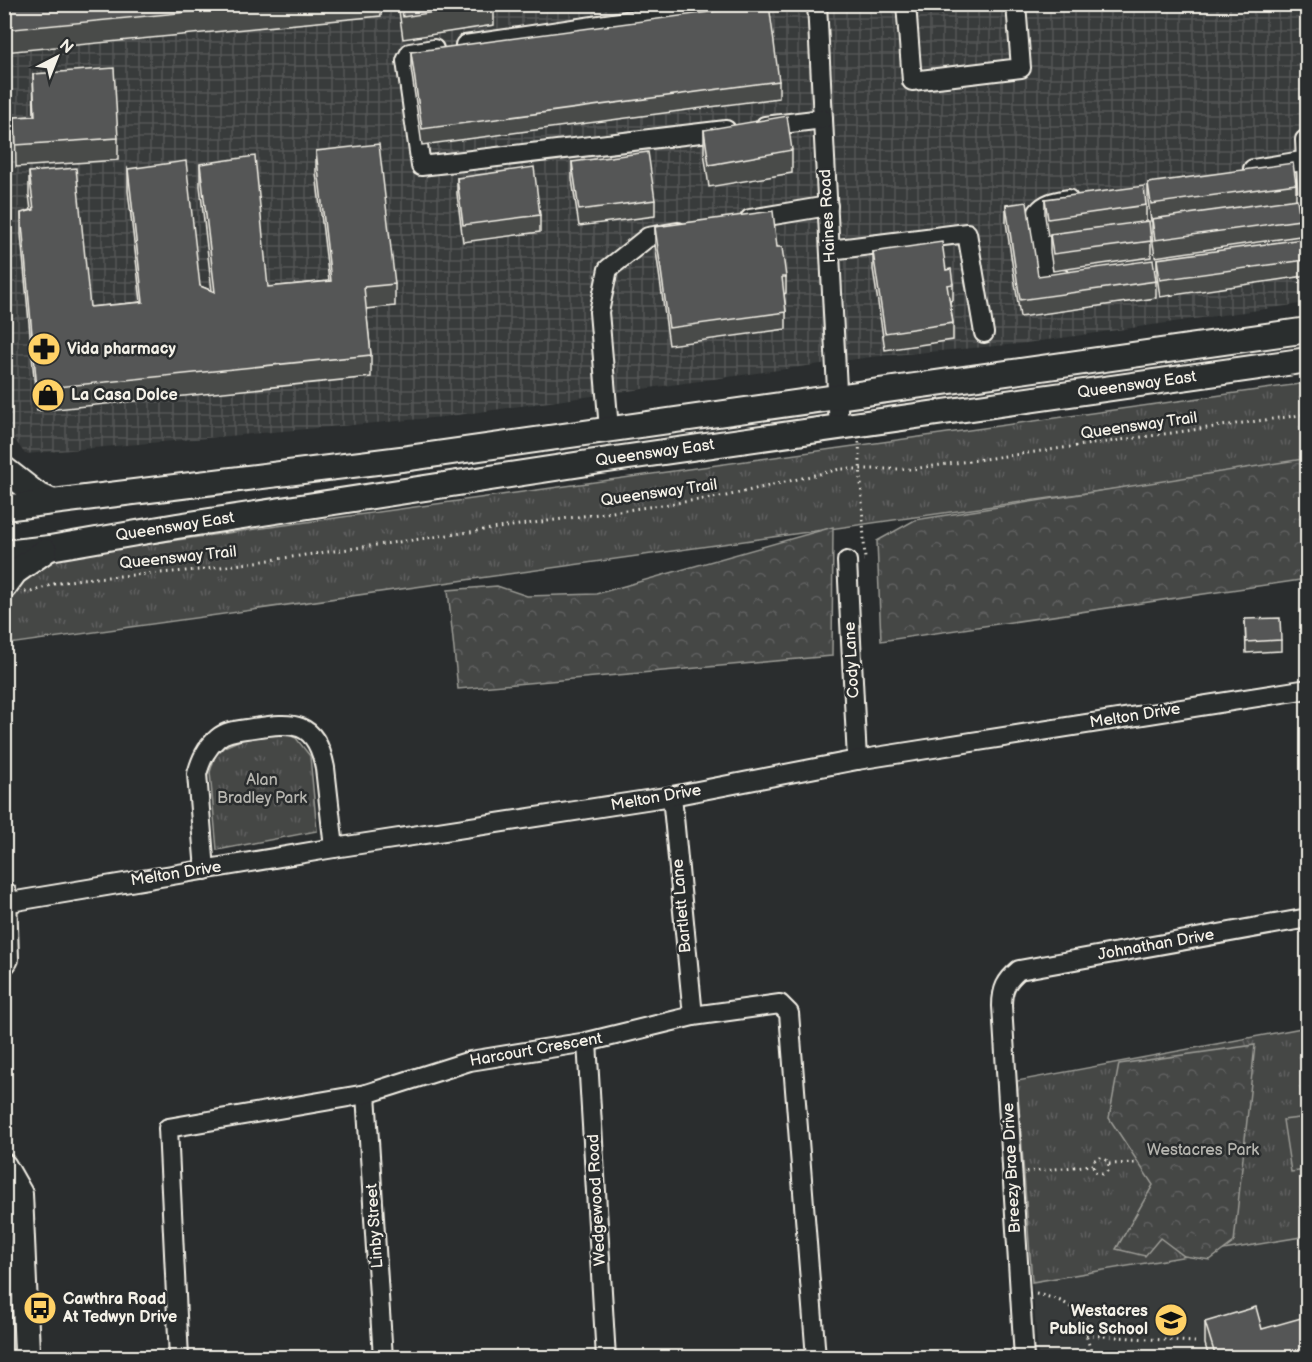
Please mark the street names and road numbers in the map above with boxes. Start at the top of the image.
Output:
street label: Haines Road [816,169,840,263]
street label: Queensway East [1076,367,1198,403]
street label: Queensway Trail [1079,408,1199,444]
street label: Queensway East [594,435,716,471]
street label: Queensway Trail [599,475,719,511]
street label: Queensway East [114,508,236,546]
street label: Queensway Trail [119,542,237,574]
street label: Cody Lane [840,621,863,699]
street label: Melton Drive [1088,699,1182,733]
street label: Melton Drive [609,781,703,815]
street label: Melton Drive [129,857,223,891]
street label: Bartlett Lane [668,858,696,954]
street label: Johnathan Drive [1096,925,1216,965]
street label: Harcourt Crescent [468,1029,604,1071]
street label: Breezy Brae Drive [999,1102,1025,1234]
street label: Wedgewood Road [584,1134,610,1266]
street label: Linby Street [363,1183,387,1269]

